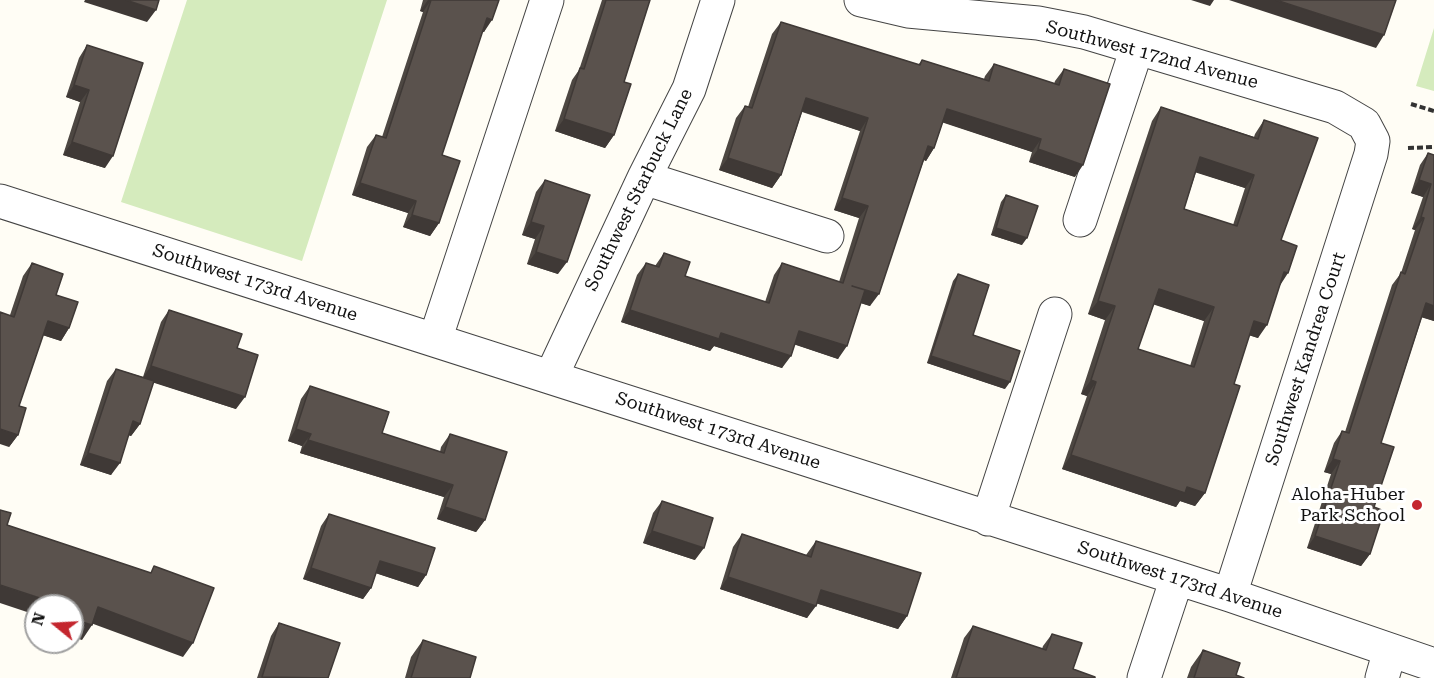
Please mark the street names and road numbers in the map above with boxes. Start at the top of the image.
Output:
street label: Southwest 172nd Avenue [1044,16,1260,94]
street label: Southwest Starbuck Lane [581,85,697,295]
street label: Southwest 173rd Avenue [150,240,360,326]
street label: Southwest Kandrea Court [1261,250,1351,468]
street label: Southwest 173rd Avenue [613,388,823,474]
street label: Southwest 173rd Avenue [1075,537,1285,623]

